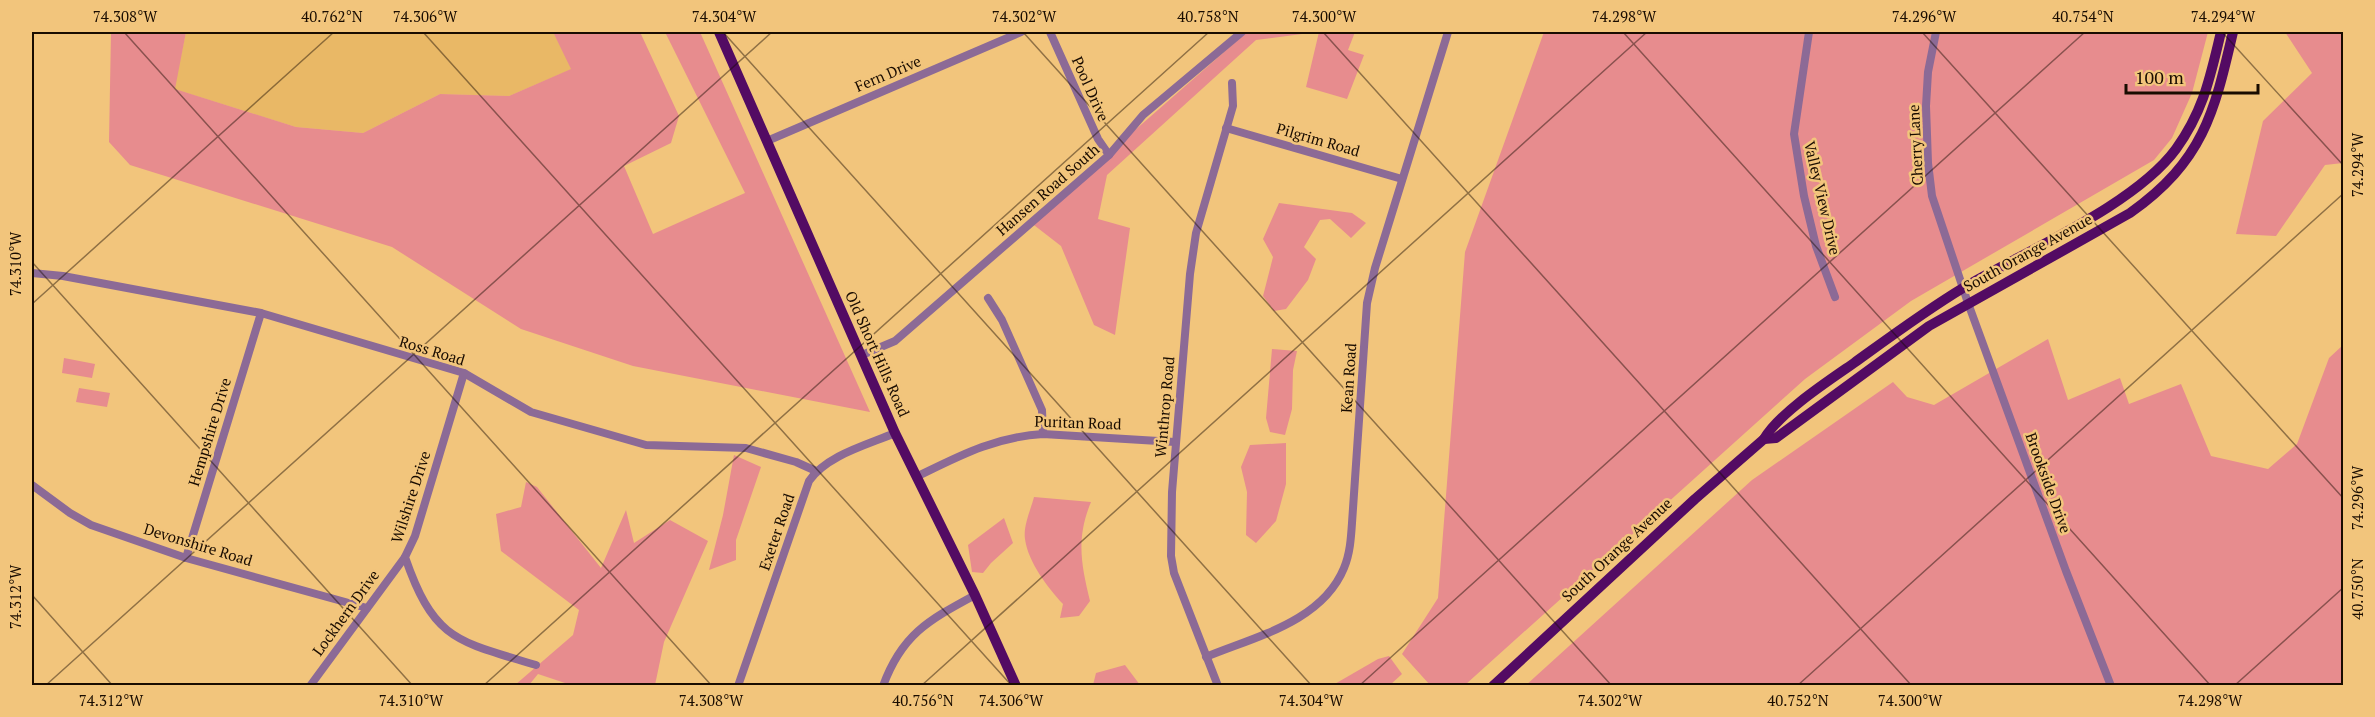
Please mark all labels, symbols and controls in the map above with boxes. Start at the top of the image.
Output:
text: 74.308°W [93,6,158,26]
text: 40.762°N [301,6,363,26]
text: 74.306°W [393,6,458,26]
text: 74.304°W [692,6,757,26]
text: 74.302°W [992,6,1057,26]
text: 40.758°N [1177,6,1239,26]
text: 74.300°W [1292,6,1357,26]
text: 74.298°W [1592,6,1657,26]
text: 74.296°W [1892,6,1957,26]
text: 40.754°N [2052,6,2114,26]
text: 74.294°W [2191,6,2256,26]
street label: Fern Drive [852,50,924,96]
street label: Pool Drive [1068,53,1114,124]
scale bar [2126,57,2258,95]
text: 100 m [2135,65,2184,89]
street label: Cherry Lane [1903,104,1927,186]
street label: Pilgrim Road [1274,118,1362,161]
text: 74.294°W [2347,132,2367,197]
street label: Hansen Road South [992,139,1103,240]
street label: Valley View Drive [1800,139,1846,257]
street label: South Orange Avenue [1960,208,2095,296]
text: 74.310°W [5,231,25,296]
street label: Old Short Hills Road [841,288,915,420]
street label: Ross Road [397,331,468,369]
street label: Kean Road [1336,342,1360,414]
street label: Winthrop Road [1150,355,1178,458]
street label: Hempshire Drive [183,375,235,488]
street label: Puritan Road [1034,410,1122,434]
street label: Brookside Drive [2021,430,2076,536]
street label: Wilshire Drive [386,448,434,545]
text: 74.296°W [2347,465,2367,530]
street label: Exeter Road [754,491,799,573]
street label: South Orange Avenue [1557,493,1676,606]
street label: Devonshire Road [141,518,255,570]
text: 40.750°N [2347,558,2367,620]
text: 74.312°W [5,564,25,629]
street label: Lockhern Drive [307,565,383,659]
text: 74.312°W [79,690,144,710]
text: 74.310°W [379,690,444,710]
text: 74.308°W [679,690,744,710]
text: 40.756°N [892,690,954,710]
text: 74.306°W [979,690,1044,710]
text: 74.304°W [1279,690,1344,710]
text: 74.302°W [1578,690,1643,710]
text: 40.752°N [1767,690,1829,710]
text: 74.300°W [1878,690,1943,710]
text: 74.298°W [2178,690,2243,710]

